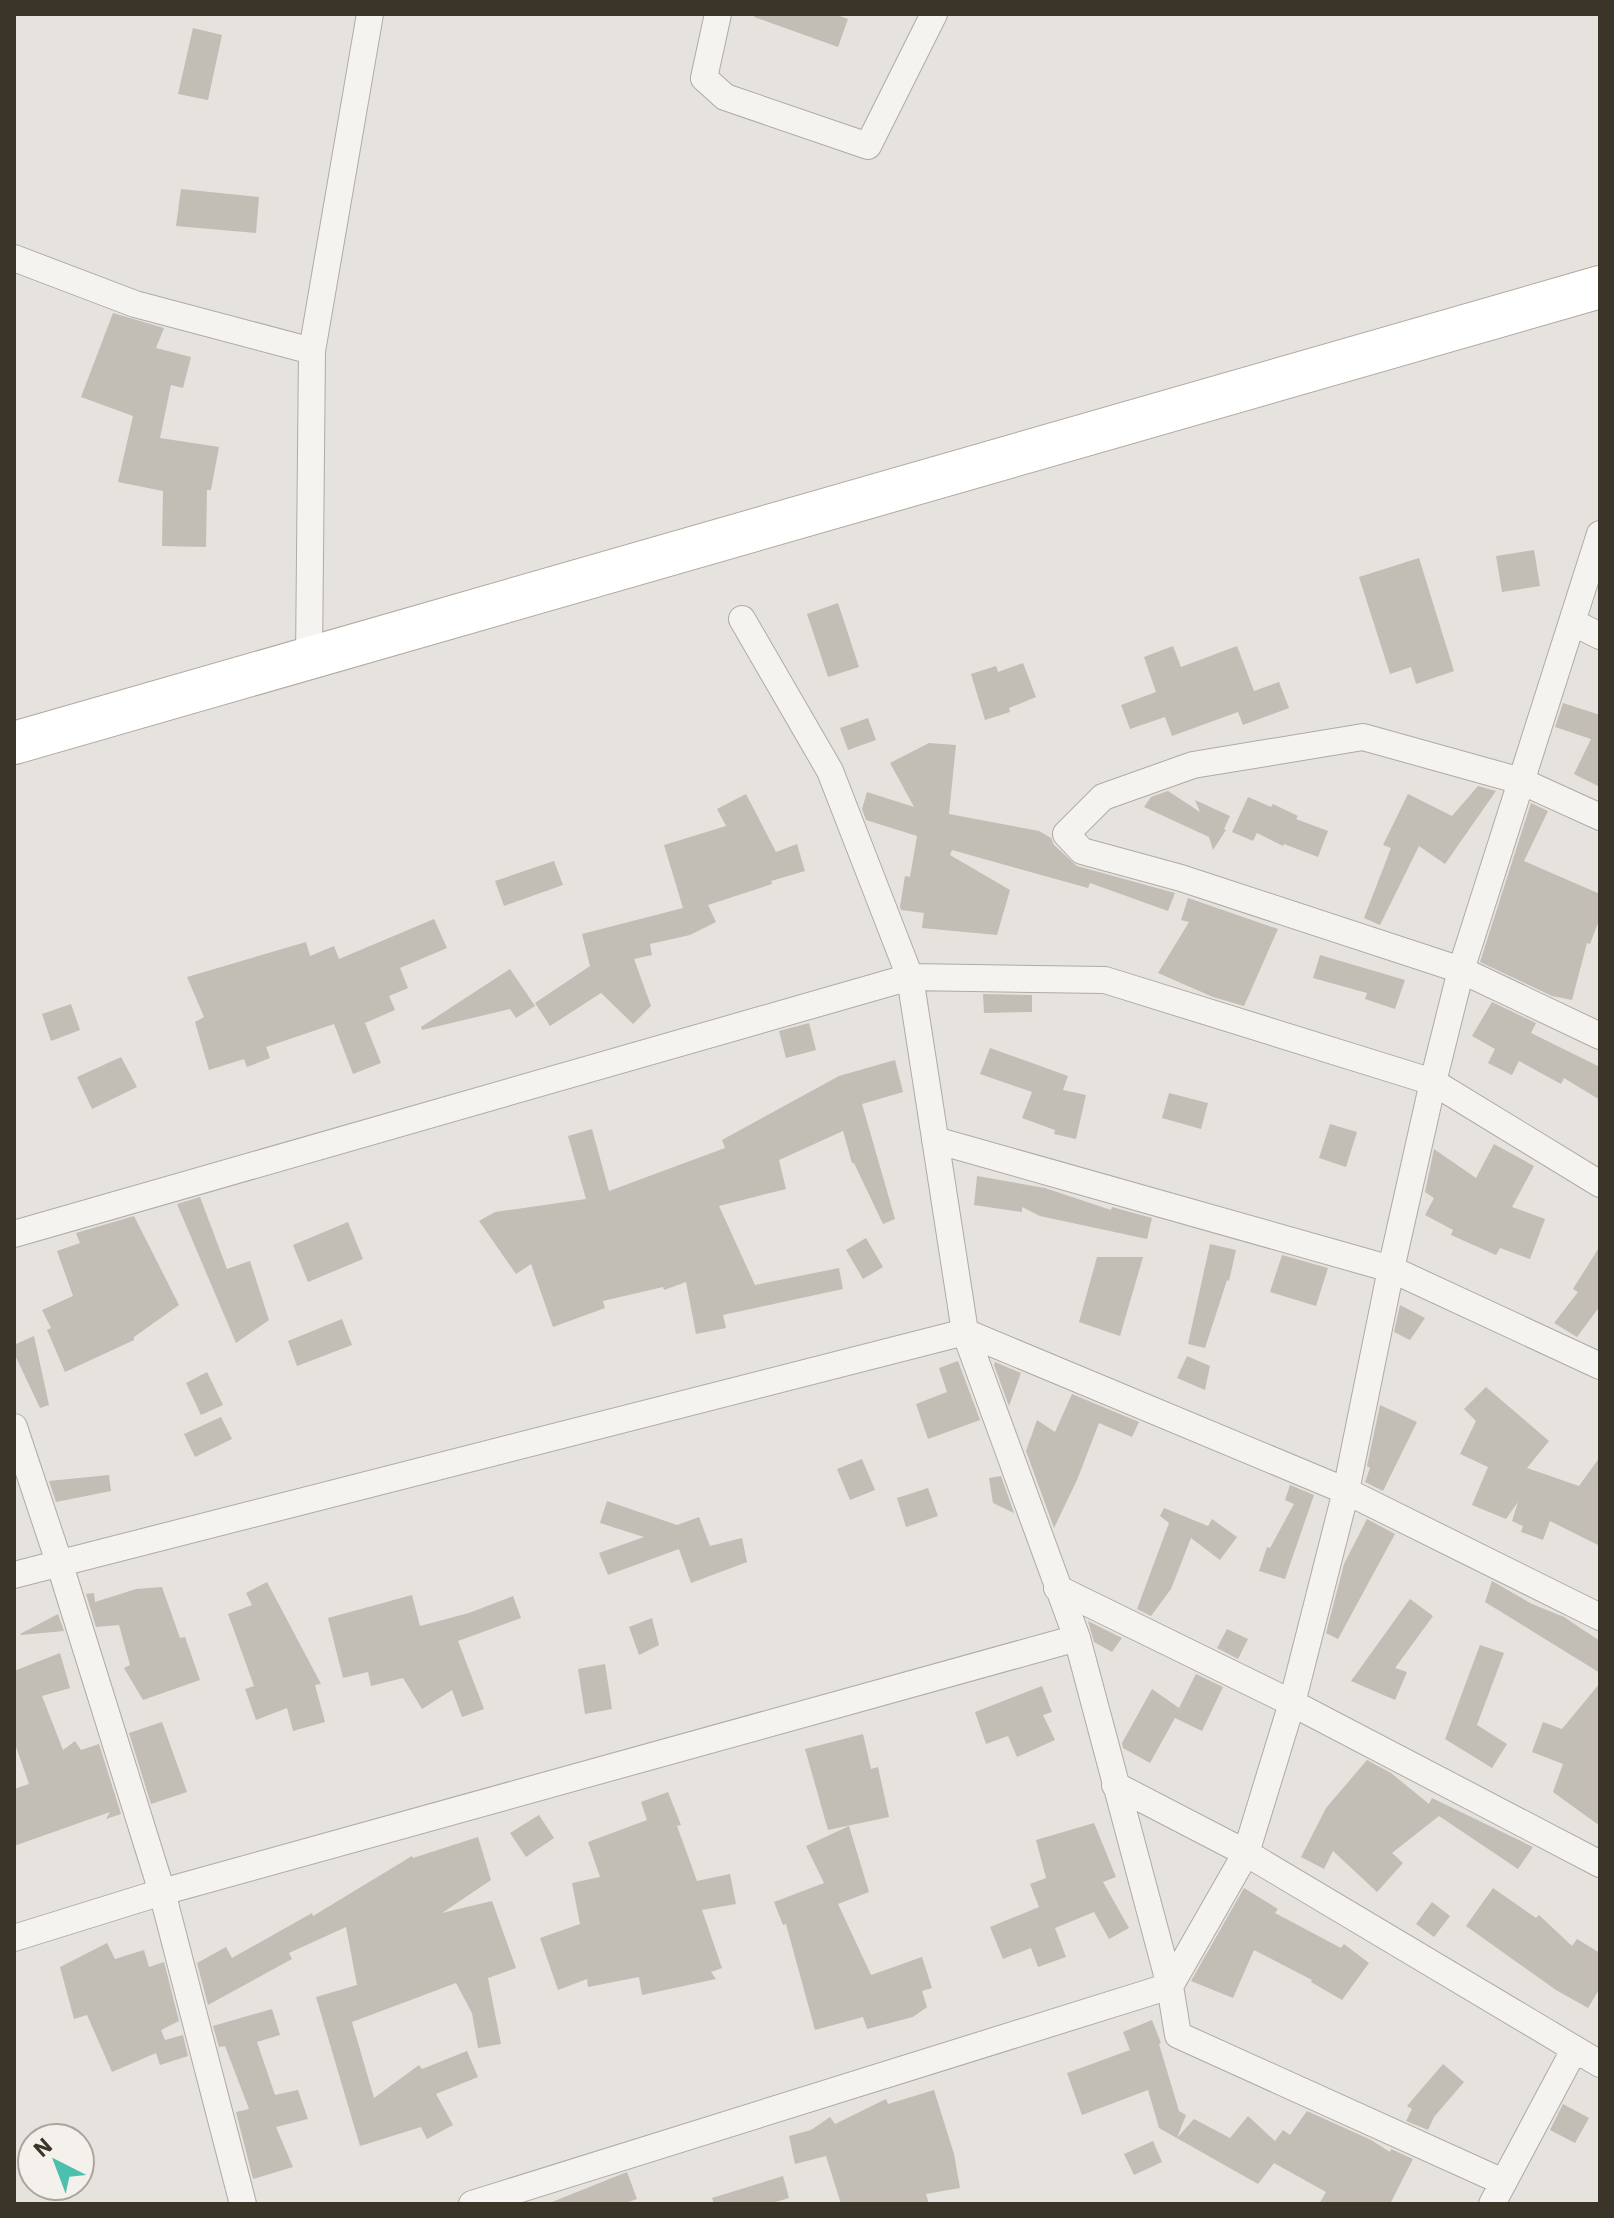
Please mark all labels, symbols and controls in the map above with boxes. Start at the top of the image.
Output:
north arrow [16,2122,96,2202]
text: N [27,2131,58,2163]

